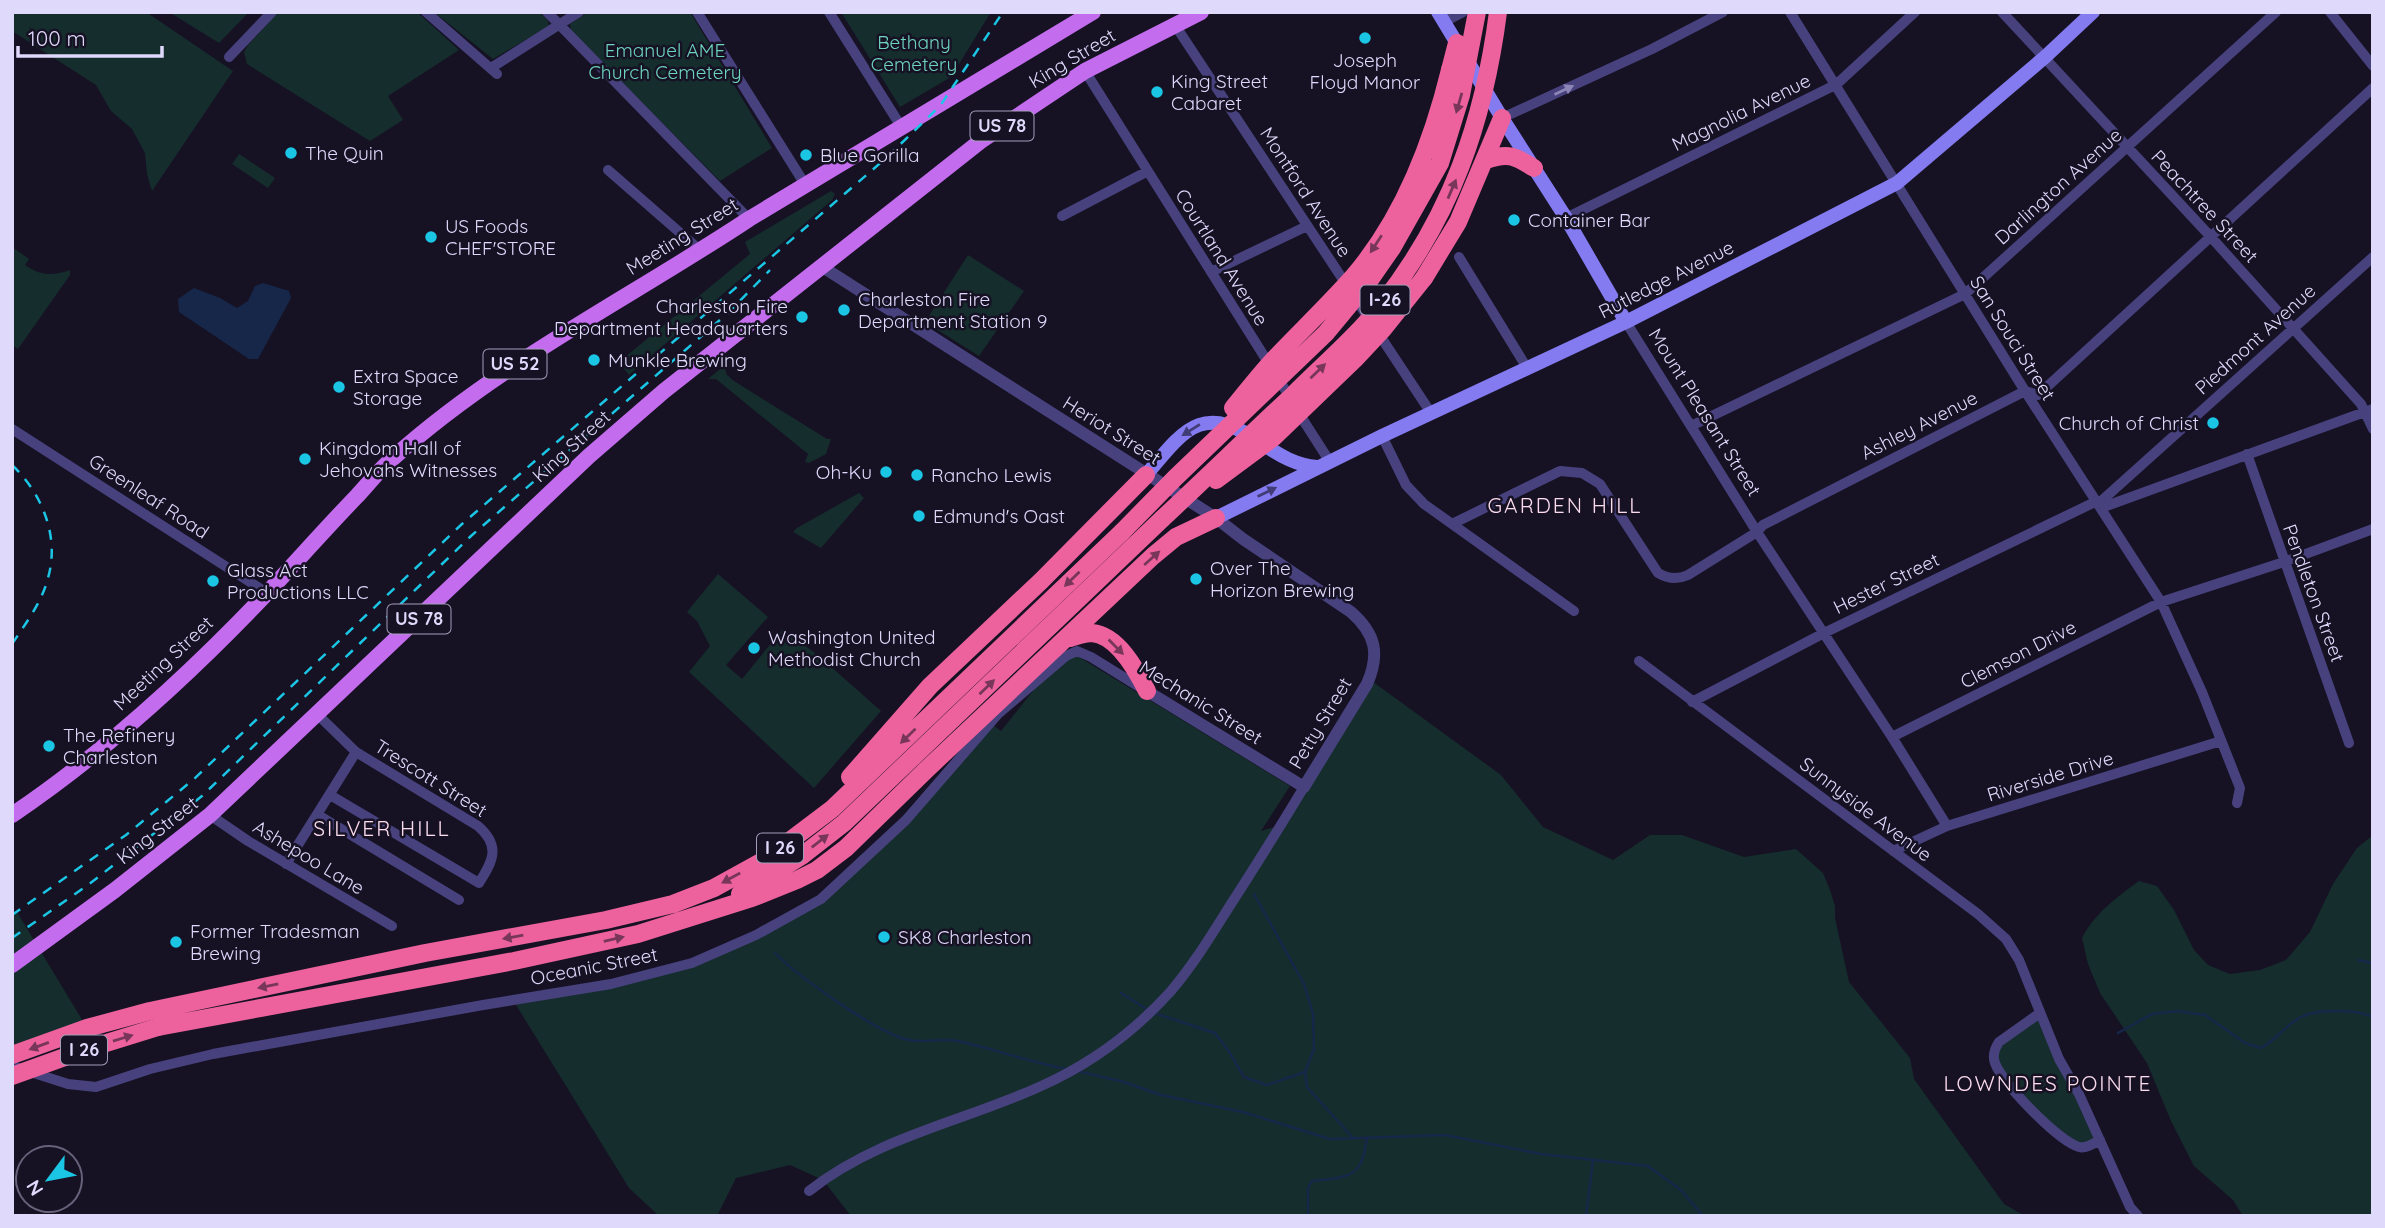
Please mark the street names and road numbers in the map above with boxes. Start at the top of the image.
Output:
street label: King Street [1024,23,1120,93]
street label: Magnolia Avenue [1668,68,1814,156]
road number: US 78 [970,112,1034,140]
street label: Montford Avenue [1255,122,1357,262]
street label: Darlington Avenue [1989,123,2127,249]
street label: Peachtree Street [2146,144,2264,268]
street label: Courtland Avenue [1170,184,1274,330]
street label: Meeting Street [622,192,742,280]
street label: Rutledge Avenue [1594,235,1738,323]
street label: San Souci Street [1965,271,2061,405]
street label: Piedmont Avenue [2190,279,2320,399]
road number: I-26 [1360,286,1410,314]
street label: Mount Pleasant Street [1644,324,1766,500]
road number: US 52 [484,350,546,378]
street label: Ashley Avenue [1857,385,1981,465]
street label: Heriot Street [1059,390,1165,470]
street label: King Street [527,405,615,487]
street label: Greenleaf Road [84,448,214,544]
street label: Pendleton Street [2278,521,2350,665]
street label: Hester Street [1829,547,1943,619]
road number: US 78 [388,604,450,634]
street label: Meeting Street [108,611,218,715]
street label: Clemson Drive [1956,614,2080,694]
street label: Mechanic Street [1135,655,1267,749]
street label: Petty Street [1283,673,1357,773]
street label: Trescott Street [370,734,492,822]
street label: Riverside Drive [1984,745,2116,807]
street label: Sunnyside Avenue [1795,751,1937,867]
street label: King Street [111,791,203,869]
street label: Ashepoo Lane [249,814,369,900]
road number: I 26 [757,834,803,862]
street label: Oceanic Street [528,942,660,990]
road number: I 26 [61,1036,107,1064]

